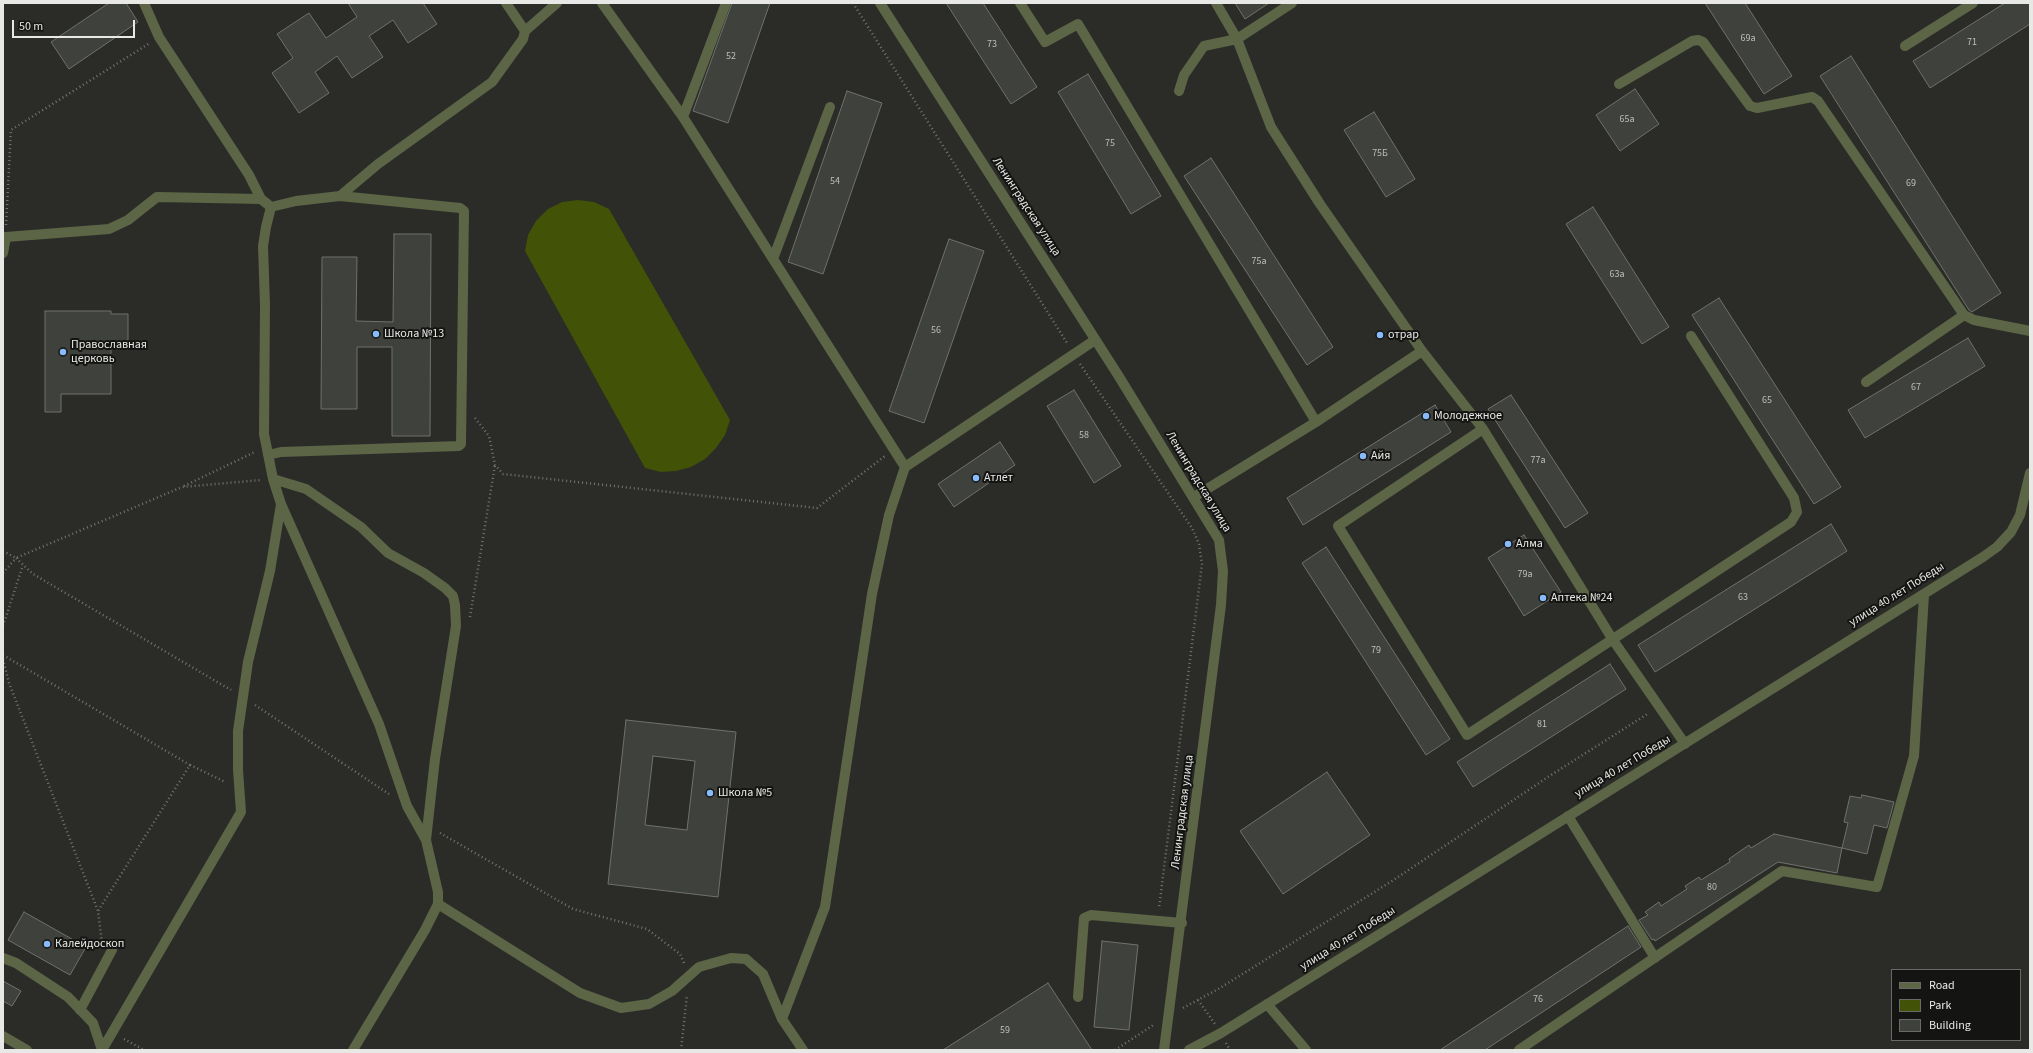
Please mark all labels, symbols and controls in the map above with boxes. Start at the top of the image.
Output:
scale bar [14,12,137,38]
text: 50 m [19,18,43,35]
house number: 69а [1741,33,1755,45]
house number: 71 [1967,37,1977,49]
house number: 73 [987,39,997,51]
house number: 52 [726,51,736,63]
house number: 65а [1620,114,1634,126]
house number: 75 [1105,138,1115,150]
house number: 75Б [1372,148,1388,160]
street label: Ленинградская улица [989,155,1063,259]
house number: 54 [830,176,840,188]
house number: 69 [1906,178,1916,190]
house number: 75а [1252,256,1266,268]
house number: 63а [1610,269,1624,281]
house number: 56 [931,325,941,337]
place label: Школа №13 [384,327,444,341]
place label: отрар [1388,328,1419,342]
marker: Школа №13 [371,329,381,339]
marker: отрар [1375,330,1385,340]
place label: Православная церковь [71,338,147,366]
marker: Православная церковь [58,347,68,357]
house number: 67 [1911,382,1921,394]
house number: 65 [1762,395,1772,407]
place label: Молодежное [1434,409,1502,423]
marker: Молодежное [1421,411,1431,421]
street label: Ленинградская улица [1162,429,1234,535]
house number: 58 [1079,430,1089,442]
place label: Айя [1371,449,1390,463]
marker: Айя [1358,451,1368,461]
house number: 77а [1531,455,1545,467]
place label: Атлет [984,471,1013,485]
marker: Атлет [971,473,981,483]
place label: Алма [1516,537,1543,551]
marker: Алма [1503,539,1513,549]
street label: улица 40 лет Победы [1847,560,1947,630]
house number: 79а [1518,569,1532,581]
place label: Аптека №24 [1551,591,1612,605]
house number: 63 [1738,592,1748,604]
marker: Аптека №24 [1538,593,1548,603]
house number: 79 [1371,645,1381,657]
house number: 81 [1537,719,1547,731]
street label: улица 40 лет Победы [1572,733,1674,801]
street label: Ленинградская улица [1169,754,1197,870]
place label: Школа №5 [718,786,772,800]
marker: Школа №5 [705,788,715,798]
house number: 80 [1707,882,1717,894]
street label: улица 40 лет Победы [1298,904,1398,974]
place label: Калейдоскоп [55,937,124,951]
marker: Калейдоскоп [42,939,52,949]
legend [1891,969,2021,1041]
text: Road [1929,977,1955,994]
house number: 76 [1533,994,1543,1006]
text: Park [1929,997,1951,1014]
text: Building [1929,1017,1971,1034]
house number: 59 [1000,1025,1010,1037]

